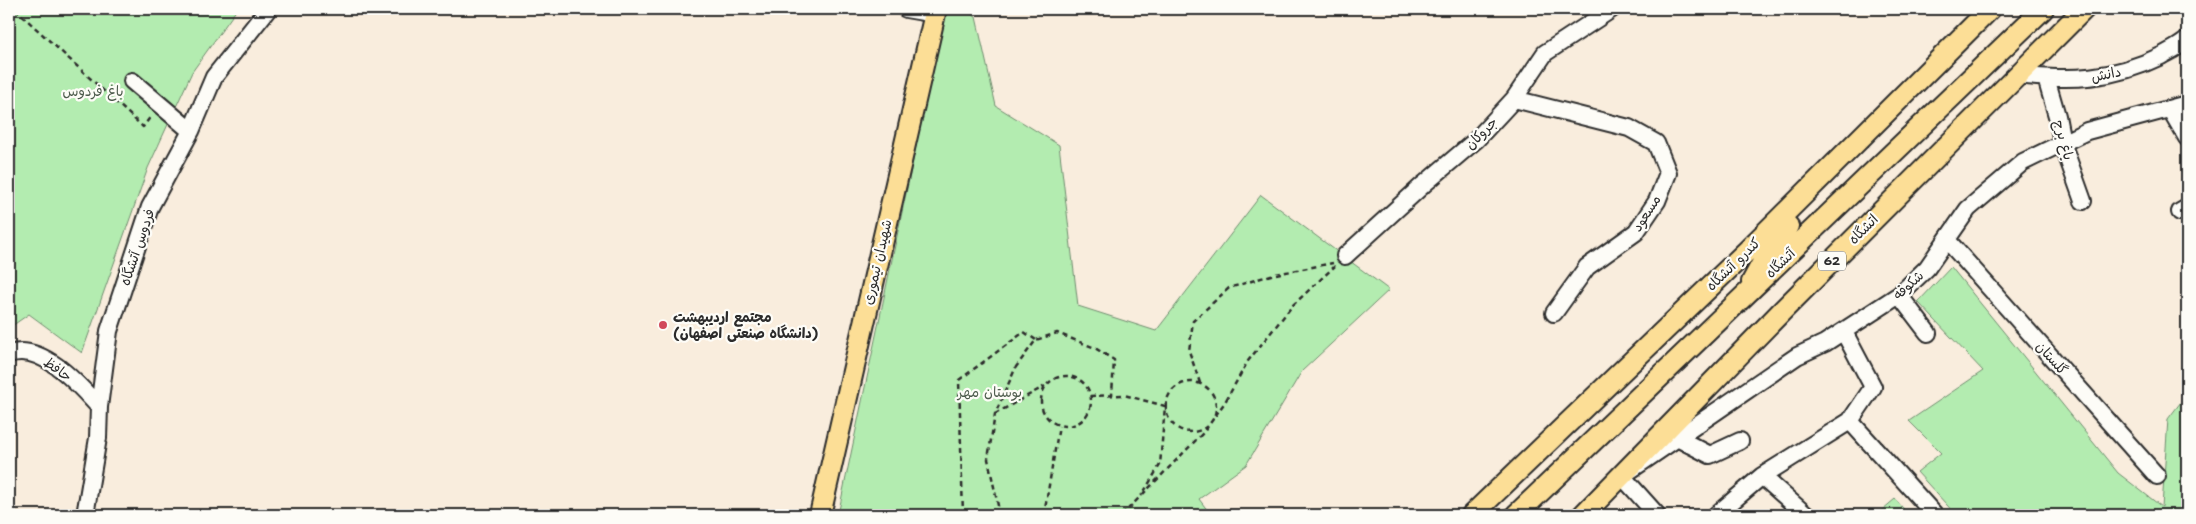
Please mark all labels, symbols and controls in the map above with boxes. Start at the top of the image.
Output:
street label: دانش [2089,62,2123,86]
park label: باغ فردوس [62,82,124,101]
street label: جروکان [1461,113,1501,153]
street label: باغ برج [2049,118,2078,162]
street label: مسعود [1627,191,1665,235]
street label: فردوس آتشگاه [115,206,159,288]
street label: اتشگاه [1844,210,1882,248]
street label: شهیدان تیموری [858,218,896,306]
street label: کندرو آتشگاه [1702,234,1765,295]
street label: آتشگاه [1761,244,1799,282]
road number: 62 [1818,252,1846,270]
street label: شکوفه [1889,266,1927,304]
place label: مجتمع اردیبهشت (دانشگاه صنعتی اصفهان) [673,308,818,342]
marker: مجتمع اردیبهشت (دانشگاه صنعتی اصفهان) [657,319,669,331]
street label: گلستان [2032,337,2072,379]
street label: حافظ [40,353,76,385]
park label: بوستان مهر [957,383,1022,401]

